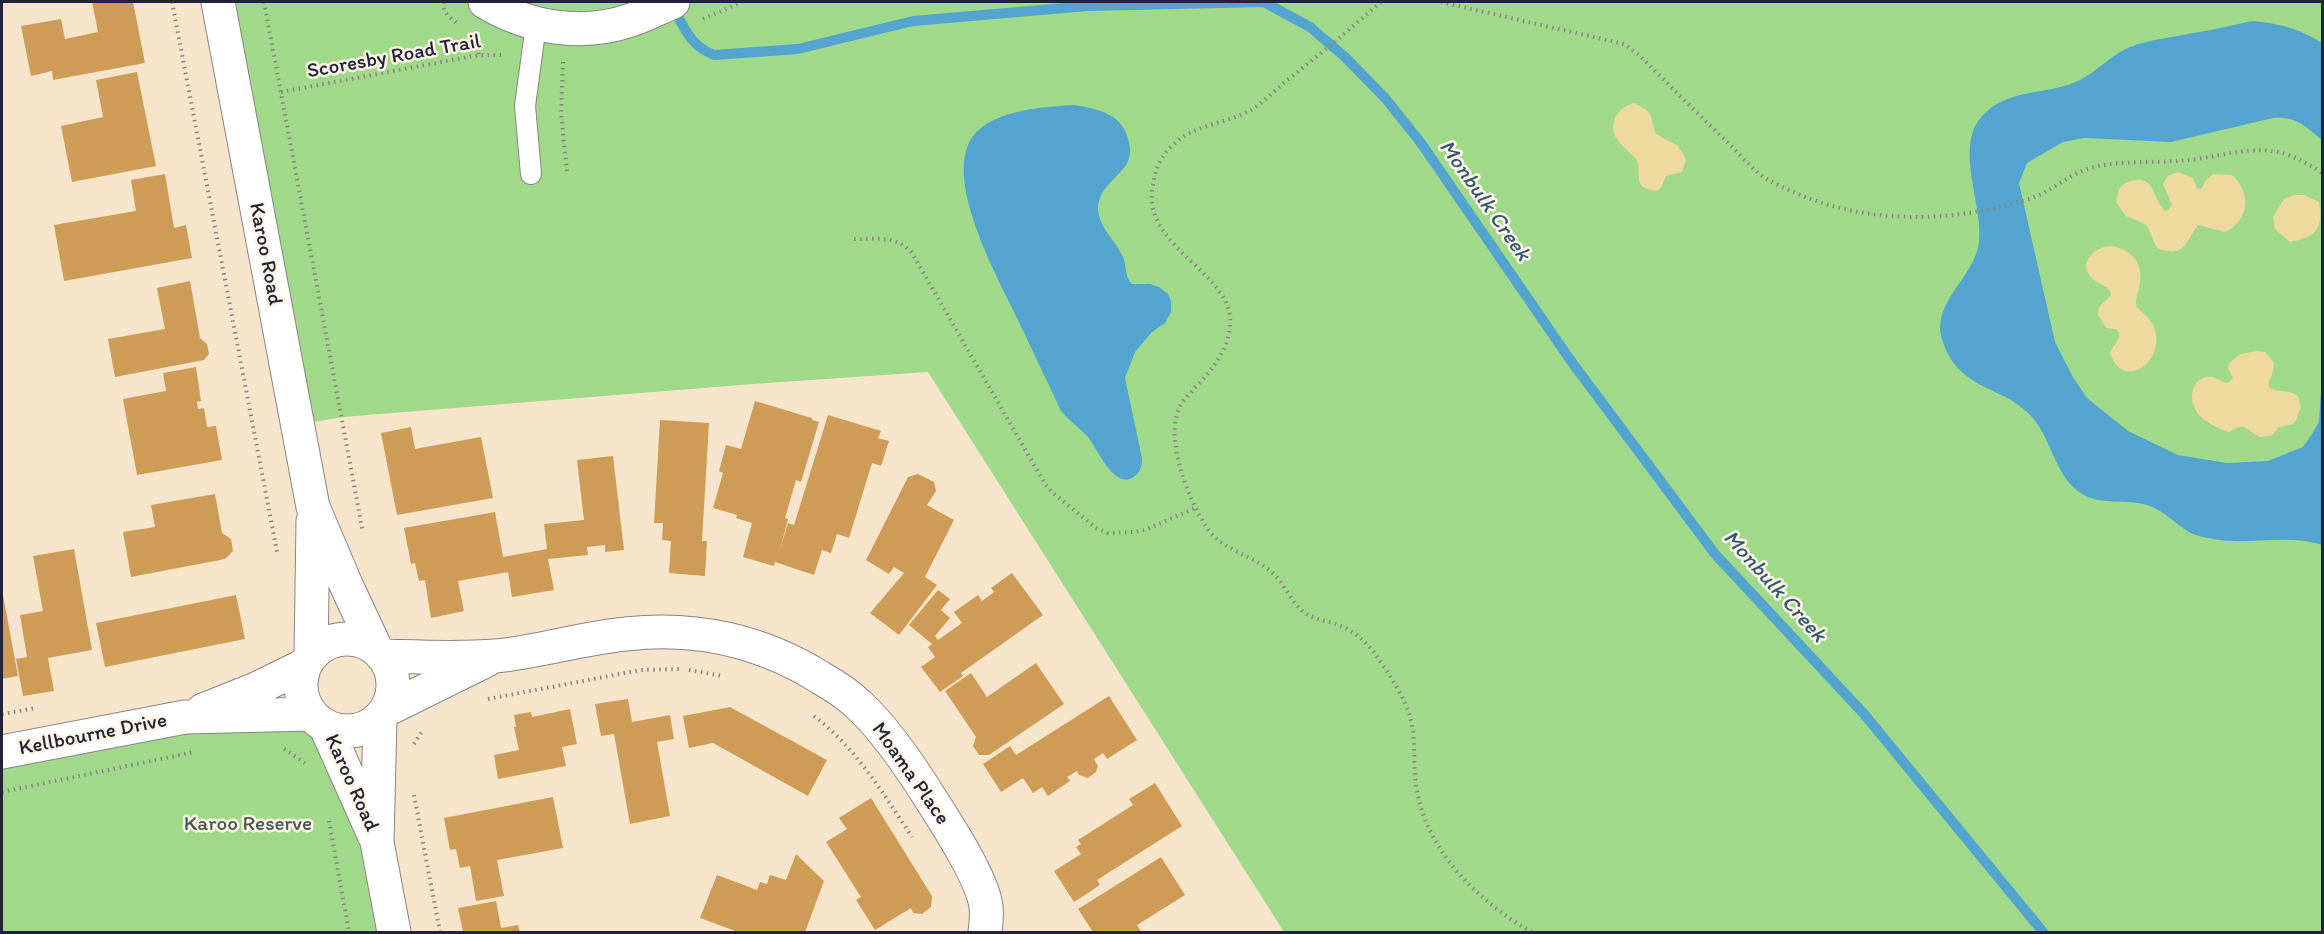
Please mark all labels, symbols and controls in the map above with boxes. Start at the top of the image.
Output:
street label: Scoresby Road Trail [305,29,483,85]
water label: Monbulk Creek [1433,135,1535,267]
street label: Karoo Road [243,201,287,307]
water label: Monbulk Creek [1717,525,1831,649]
street label: Kellbourne Drive [17,708,169,762]
street label: Moama Place [865,718,955,830]
street label: Karoo Road [318,730,384,836]
park label: Karoo Reserve [184,812,312,838]

